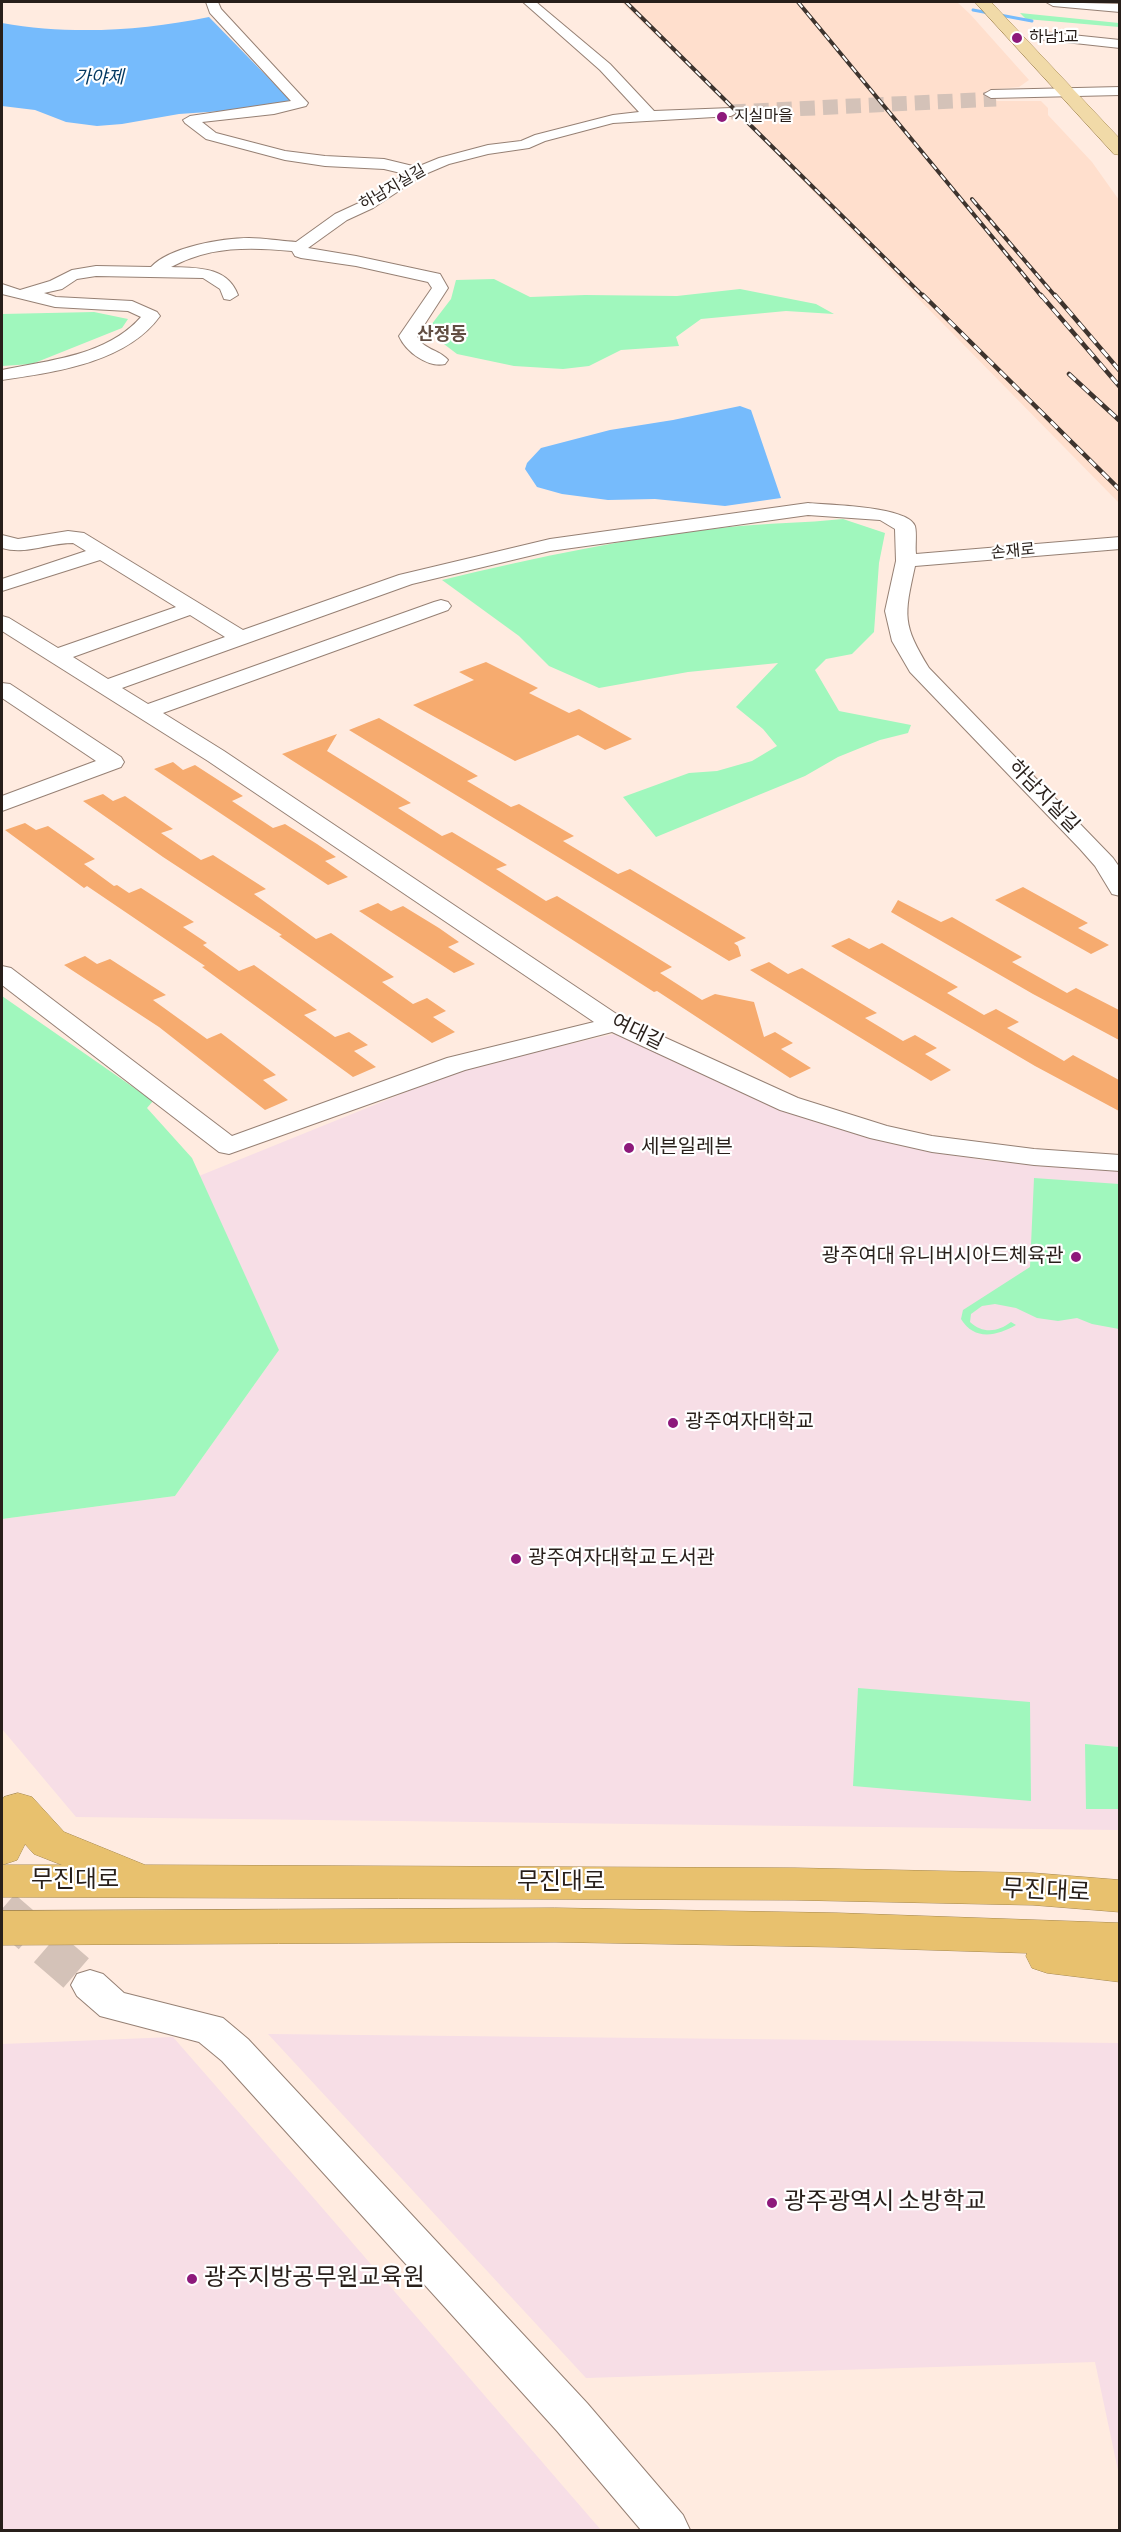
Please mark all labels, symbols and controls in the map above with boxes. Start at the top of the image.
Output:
place label: 하남1교 [1029,28,1079,48]
marker: 하남1교 [1010,31,1024,45]
water label: 가야제 [74,67,124,89]
place label: 지실마을 [734,107,793,127]
marker: 지실마을 [715,110,729,124]
street label: 하남지실길 [356,161,430,215]
district label: 산정동 [417,324,467,346]
street label: 손재로 [990,541,1036,563]
street label: 하남지실길 [1002,756,1084,838]
street label: 여대길 [607,1010,667,1056]
place label: 세븐일레븐 [641,1136,733,1160]
marker: 세븐일레븐 [622,1141,636,1155]
place label: 광주여대 유니버시아드체육관 [822,1245,1064,1269]
marker: 광주여대 유니버시아드체육관 [1069,1250,1083,1264]
place label: 광주여자대학교 [685,1411,814,1435]
marker: 광주여자대학교 [666,1416,680,1430]
place label: 광주여자대학교 도서관 [528,1547,715,1571]
marker: 광주여자대학교 도서관 [509,1552,523,1566]
street label: 무진대로 [31,1867,119,1895]
street label: 무진대로 [517,1869,605,1897]
street label: 무진대로 [1001,1875,1091,1909]
place label: 광주광역시 소방학교 [784,2189,987,2217]
marker: 광주광역시 소방학교 [765,2196,779,2210]
place label: 광주지방공무원교육원 [204,2265,425,2293]
marker: 광주지방공무원교육원 [185,2272,199,2286]

